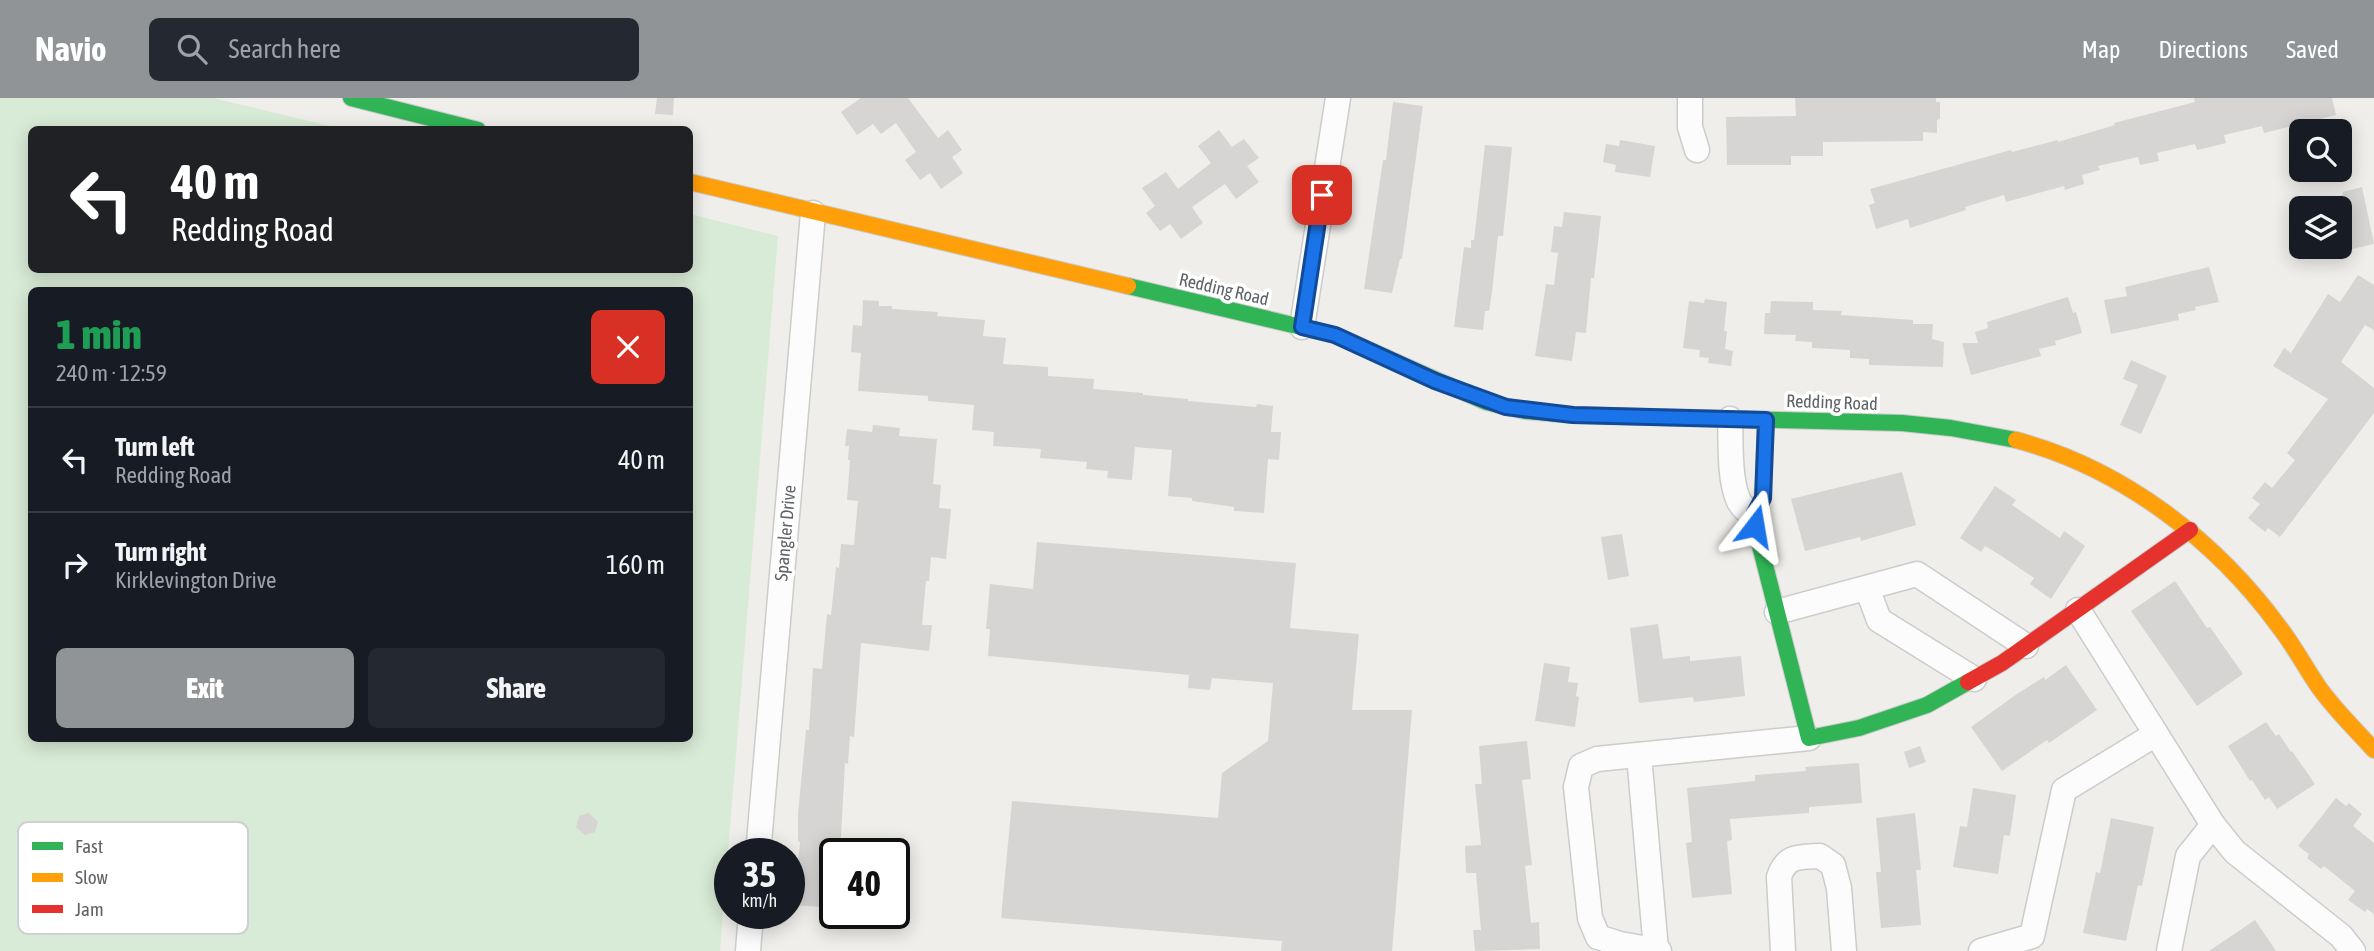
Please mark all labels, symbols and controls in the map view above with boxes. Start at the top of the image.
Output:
search box [149,18,639,81]
text: Navio [35,30,107,68]
icon: search [173,30,211,68]
text: Search here [229,34,341,64]
text: Map [2082,36,2120,63]
text: Directions [2158,36,2248,63]
text: Saved [2286,36,2339,63]
map controls [2289,119,2352,259]
button: search [2289,119,2352,182]
text: 40 m [171,153,259,209]
icon: left [56,154,147,245]
pin [1292,165,1352,225]
icon: arrive [1303,176,1341,214]
button: layers [2289,196,2352,259]
text: Redding Road [171,211,334,248]
street label: Redding Road [1177,268,1271,310]
text: 1 min [56,310,142,358]
button: close [591,310,665,384]
text: 240 m · 12:59 [56,360,167,386]
street label: Redding Road [1786,390,1878,414]
text: Turn left [115,432,195,462]
icon: left [56,441,94,479]
text: 40 m [618,445,665,475]
text: Redding Road [115,462,232,488]
street label: Spangler Drive [770,484,800,582]
position arrow [1718,489,1792,563]
text: Turn right [115,537,206,567]
icon: right [56,546,94,584]
text: 160 m [606,550,665,580]
text: Kirklevington Drive [115,567,277,593]
button: Exit [56,648,354,728]
button: Share [368,648,665,728]
legend [18,822,248,934]
text: Fast [75,835,103,857]
speed limit sign: 40 [819,838,910,929]
text: 35 [743,854,776,894]
text: Slow [75,866,109,888]
text: km/h [742,890,777,911]
text: Jam [75,898,104,920]

